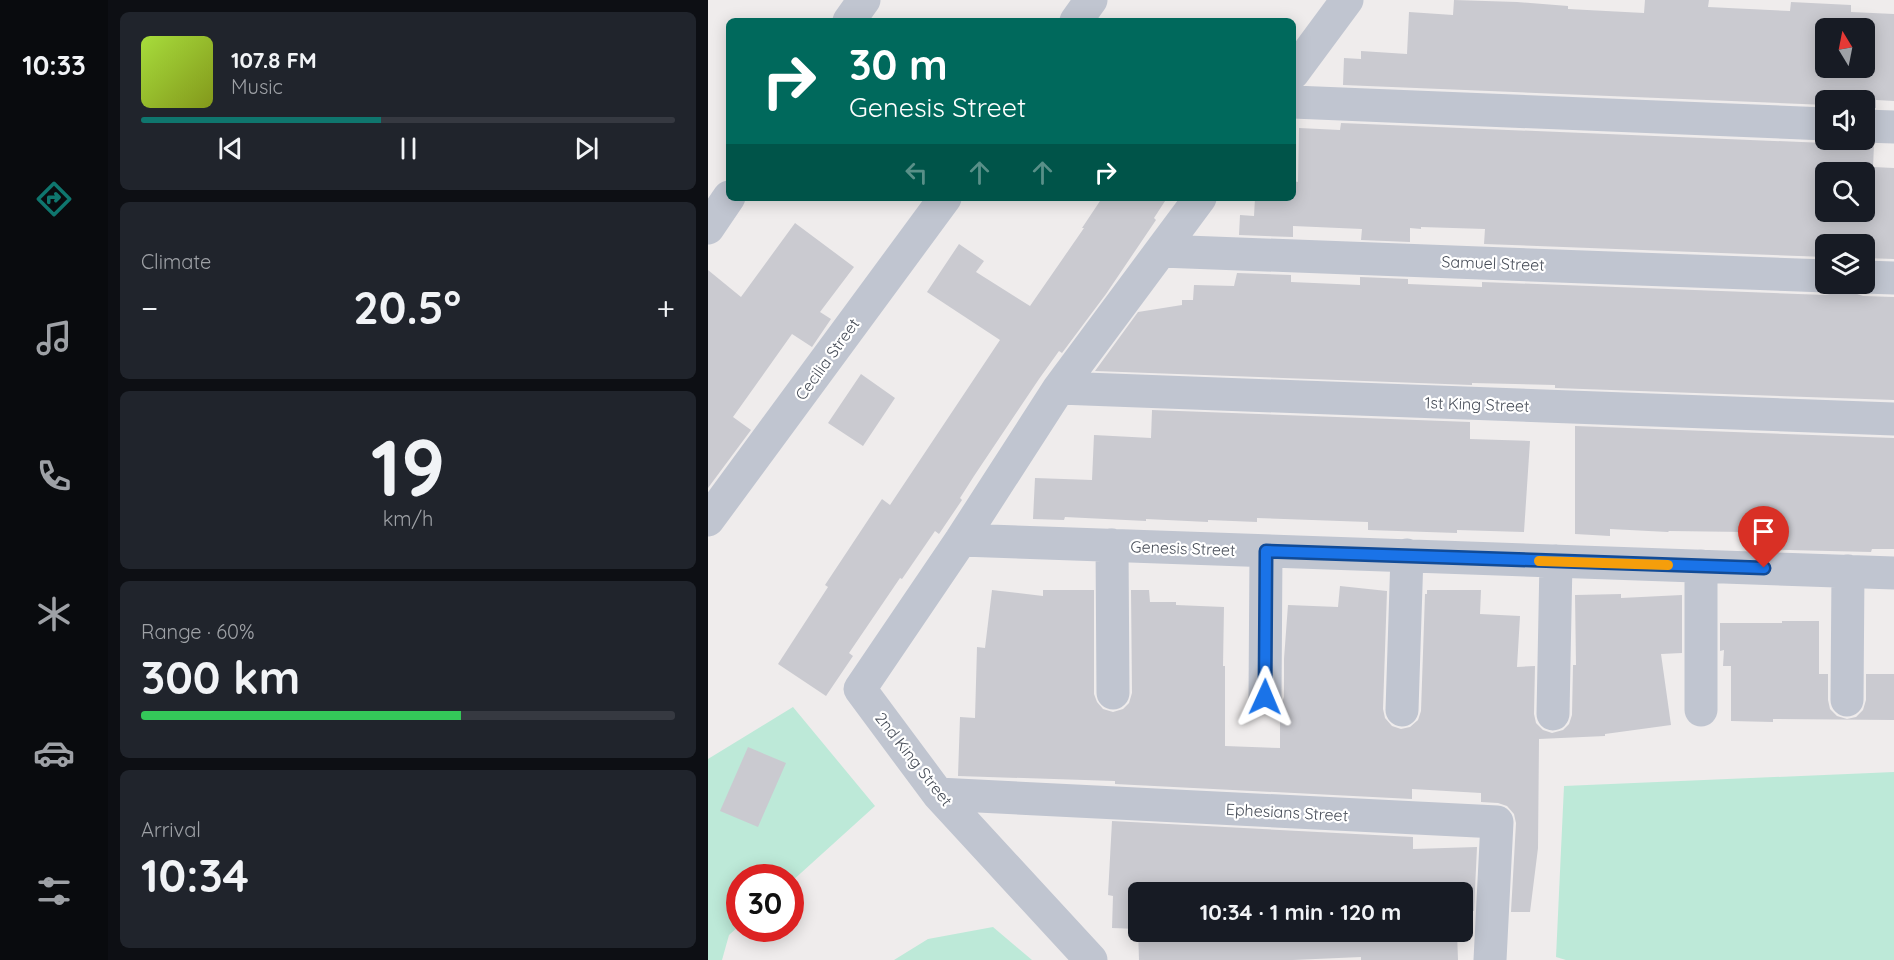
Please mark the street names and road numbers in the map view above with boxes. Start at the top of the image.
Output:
street label: Samuel Street [1441,251,1545,275]
street label: Cecilia Street [791,314,863,404]
street label: 1st King Street [1424,392,1530,416]
street label: Genesis Street [1130,536,1236,560]
street label: 2nd King Street [871,708,957,810]
street label: Ephesians Street [1225,799,1349,825]

